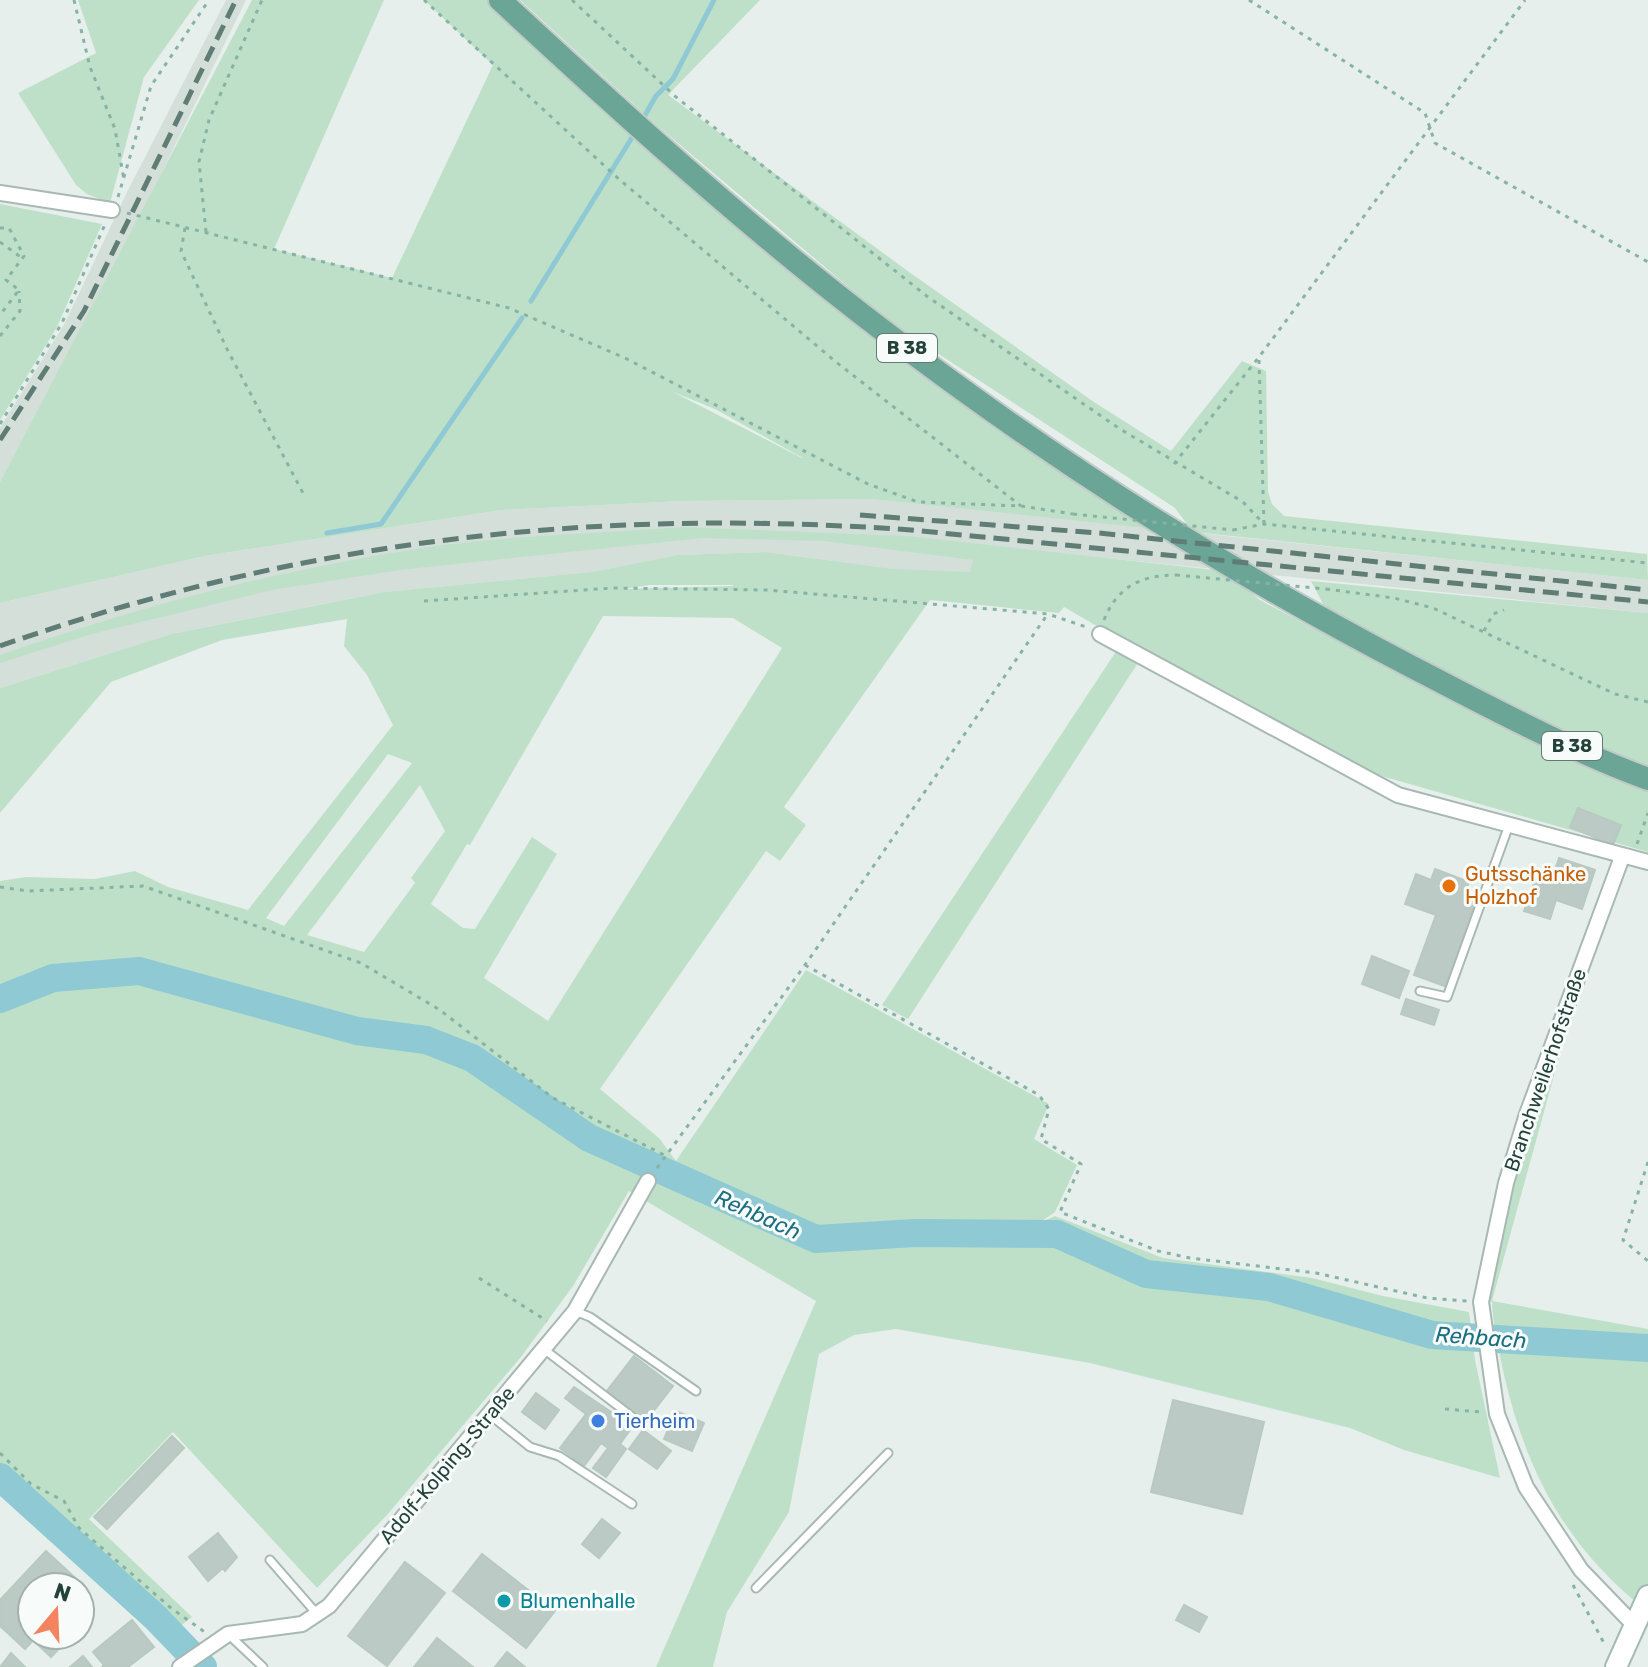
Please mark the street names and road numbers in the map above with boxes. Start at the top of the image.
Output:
road number: B 38 [877,334,937,362]
road number: B 38 [1542,732,1602,760]
street label: Branchweilerhofstraße [1499,965,1591,1175]
street label: Adolf-Kolping-Straße [374,1382,520,1548]

